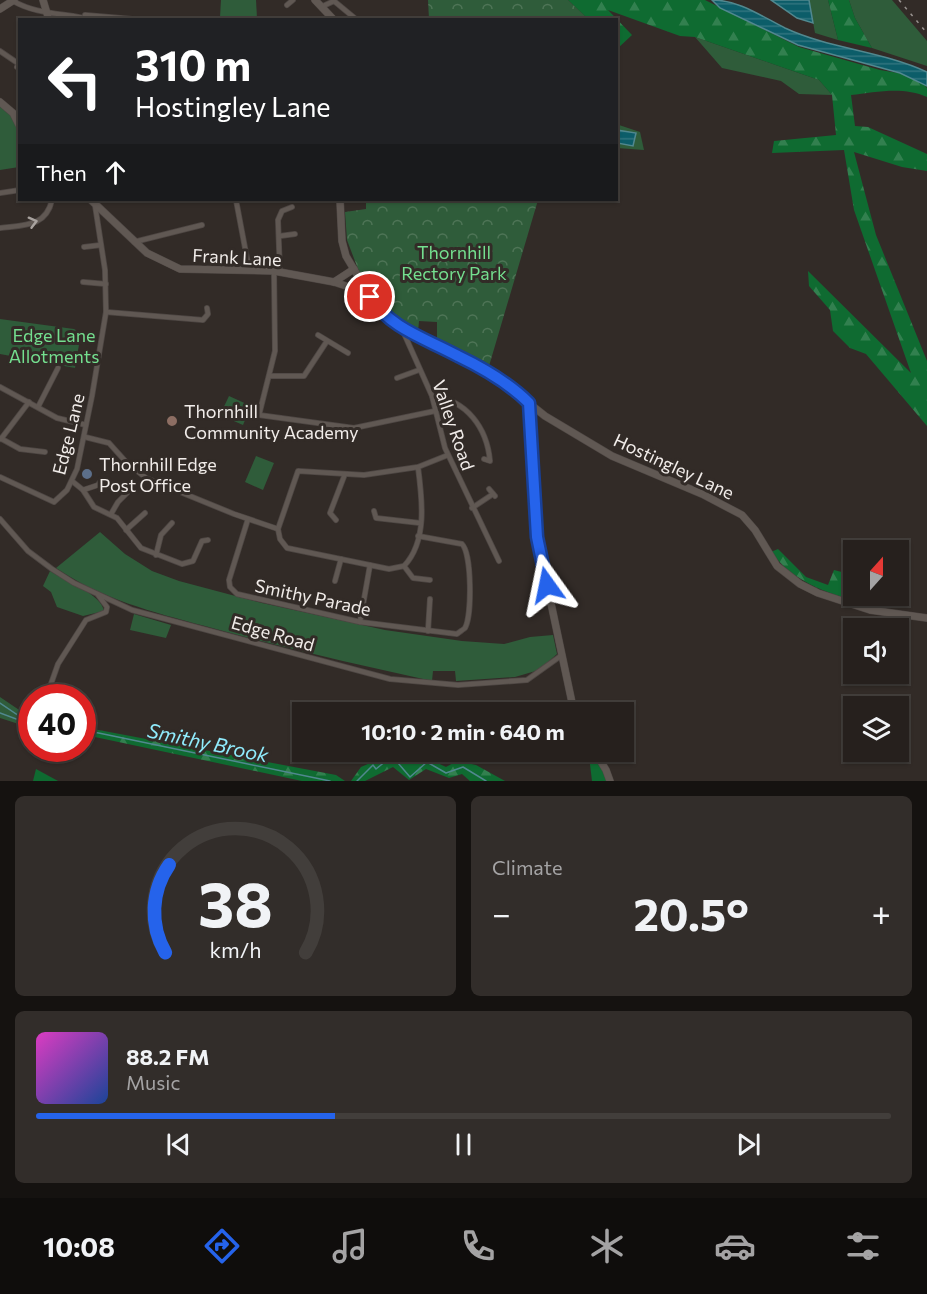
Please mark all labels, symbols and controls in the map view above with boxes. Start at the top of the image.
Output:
text: 310 m [135,38,251,90]
icon: left [36,42,114,120]
text: Hostingley Lane [135,90,331,123]
icon: ahead [99,156,132,189]
text: Then [36,159,87,186]
one-way arrow [28,217,38,230]
park label: Thornhill Rectory Park [401,241,507,284]
street label: Frank Lane [192,244,282,270]
pin [344,271,395,322]
icon: arrive [353,280,386,313]
park label: Edge Lane Allotments [9,324,99,367]
street label: Valley Road [428,377,480,473]
street label: Edge Lane [47,391,89,477]
place label: Thornhill Community Academy [184,400,359,443]
marker: Thornhill Community Academy [165,414,179,428]
street label: Hostingley Lane [610,428,738,504]
place label: Thornhill Edge Post Office [99,453,217,496]
marker: Thornhill Edge Post Office [80,467,94,481]
north arrow [843,540,909,606]
map controls [843,540,909,762]
position arrow [515,553,579,617]
street label: Smithy Parade [253,574,373,620]
street label: Edge Road [229,611,317,655]
button: sound [843,618,909,684]
speed limit sign: 40 [18,684,96,762]
button: layers [843,696,909,762]
water label: Smithy Brook [145,717,272,767]
text: 10:10 · 2 min · 640 m [361,718,565,745]
text: Climate [492,855,562,879]
text: 38 [198,864,273,940]
text: 20.5° [633,885,749,940]
text: − [492,892,511,933]
text: + [872,892,891,933]
text: km/h [209,936,262,962]
text: 88.2 FM [126,1043,209,1070]
text: Music [126,1070,180,1094]
icon: previous [162,1128,195,1161]
icon: pause [447,1128,480,1161]
icon: next [732,1128,765,1161]
icon: directions [201,1225,243,1267]
icon: music [329,1225,371,1267]
icon: phone [457,1225,499,1267]
icon: climate [586,1225,628,1267]
icon: car [714,1225,756,1267]
icon: filters [842,1225,884,1267]
text: 10:08 [43,1230,115,1263]

